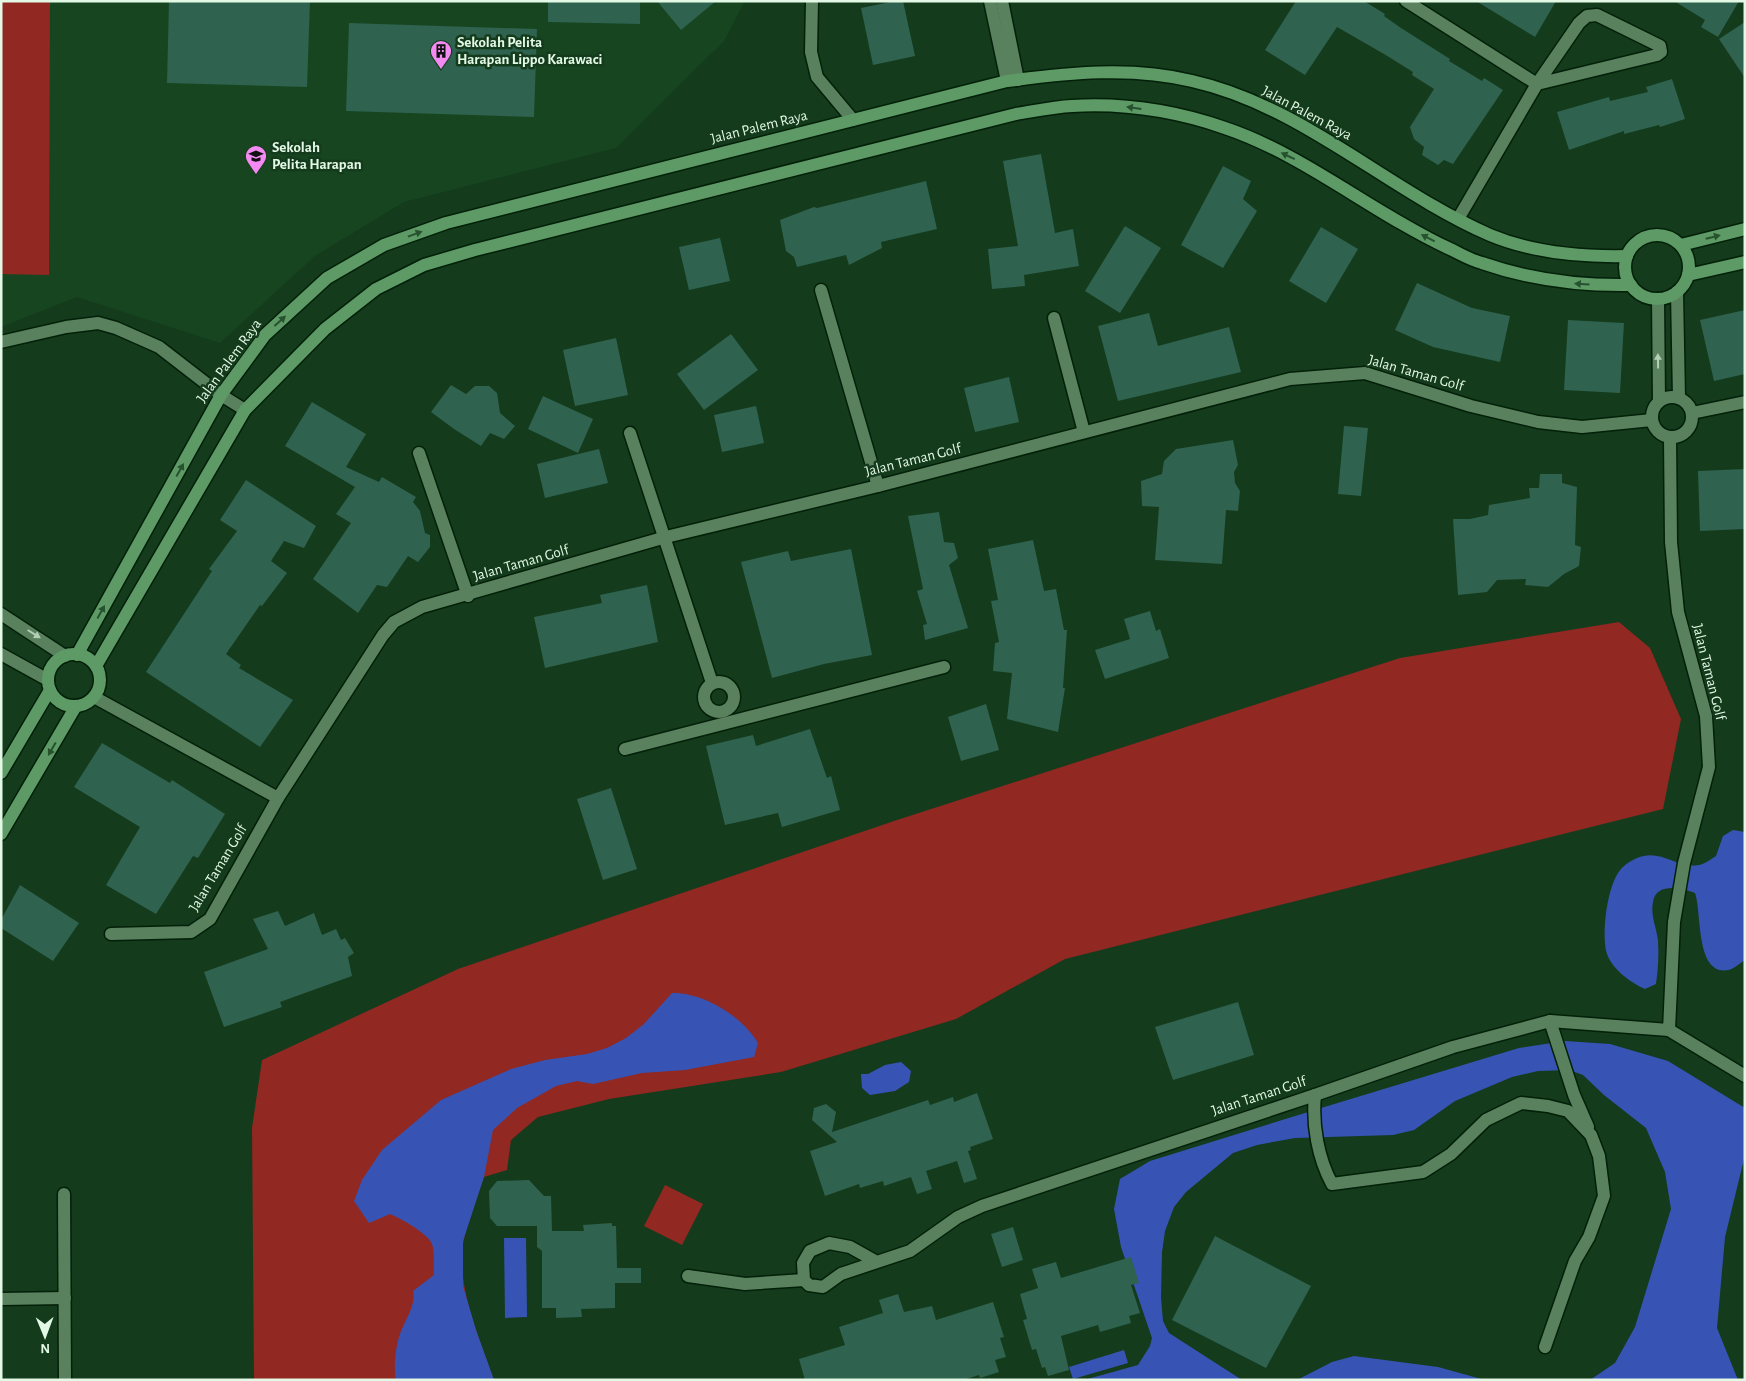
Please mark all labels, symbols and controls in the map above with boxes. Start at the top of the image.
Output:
place label: Sekolah Pelita Harapan Lippo Karawaci [457,35,602,67]
building icon: Sekolah Pelita Harapan Lippo Karawaci [429,39,453,70]
street label: Jalan Palem Raya [1260,83,1354,143]
one-way arrow [1125,104,1141,112]
street label: Jalan Palem Raya [709,108,809,146]
place label: Sekolah Pelita Harapan [272,140,362,172]
school or university icon: Sekolah Pelita Harapan [244,144,268,175]
one-way arrow [1281,152,1295,160]
one-way arrow [408,230,423,238]
one-way arrow [1705,233,1721,241]
one-way arrow [1421,234,1435,242]
one-way arrow [1574,280,1590,288]
one-way arrow [273,315,285,327]
street label: Jalan Palem Raya [194,316,264,406]
street label: Jalan Taman Golf [1367,352,1467,394]
one-way arrow [1654,353,1662,369]
street label: Jalan Taman Golf [863,440,964,479]
one-way arrow [175,463,184,476]
street label: Jalan Taman Golf [472,542,572,584]
one-way arrow [97,605,105,619]
street label: Jalan Taman Golf [1690,622,1729,723]
one-way arrow [27,629,41,639]
one-way arrow [48,742,56,756]
street label: Jalan Taman Golf [186,821,251,914]
street label: Jalan Taman Golf [1210,1073,1310,1118]
north arrow [20,1311,70,1361]
text: N [40,1341,50,1355]

